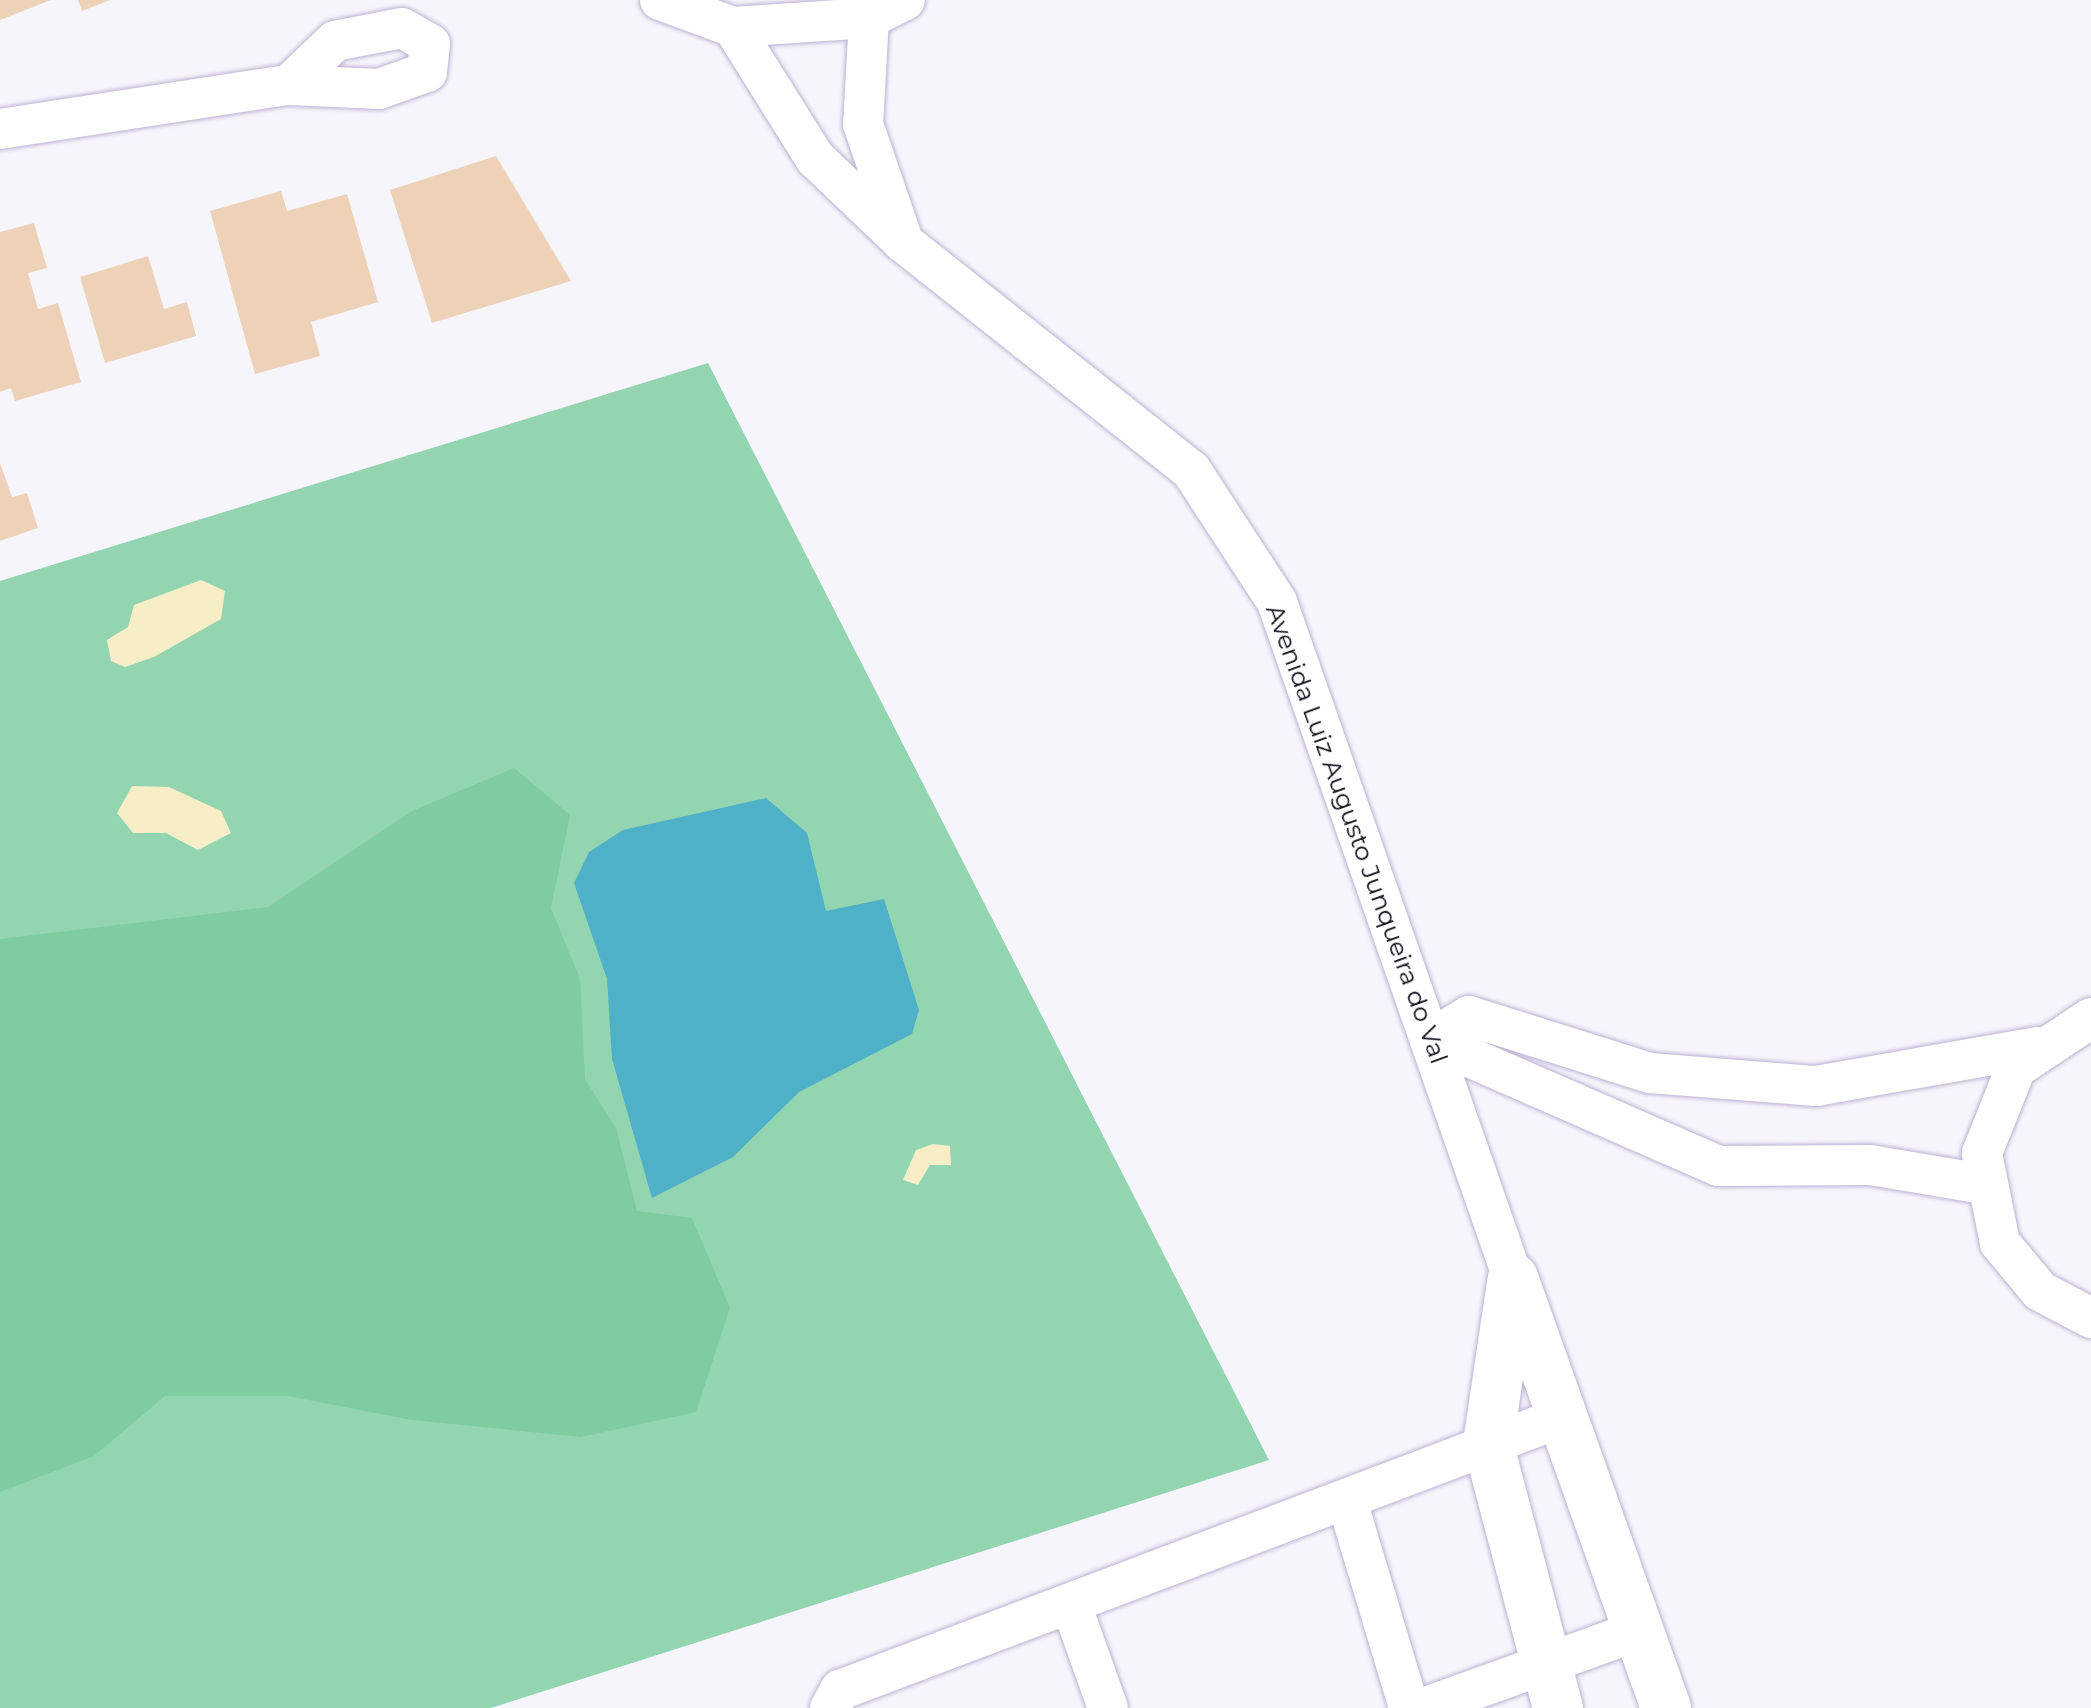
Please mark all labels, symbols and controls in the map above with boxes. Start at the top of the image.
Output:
street label: Avenida Luiz Augusto Junqueira do Val [1260,600,1454,1068]

